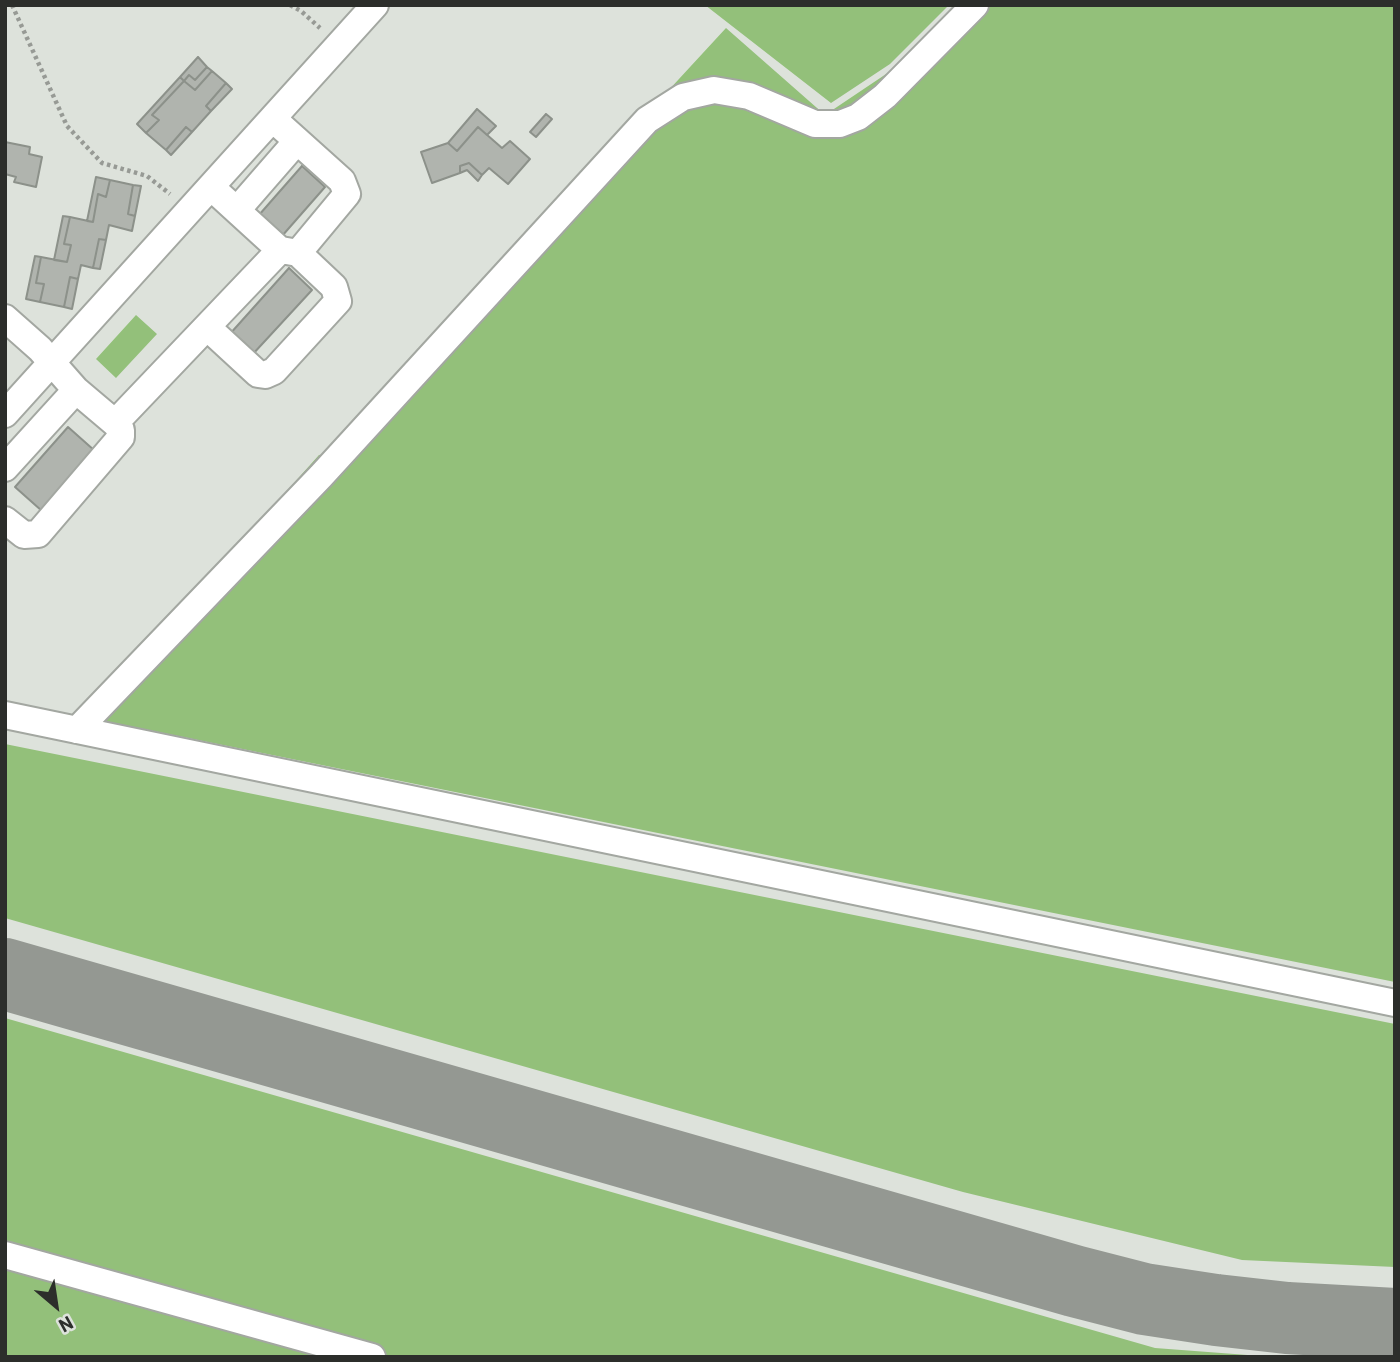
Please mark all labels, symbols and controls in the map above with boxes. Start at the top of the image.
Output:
north arrow [21,1271,91,1341]
text: N [55,1312,78,1338]

